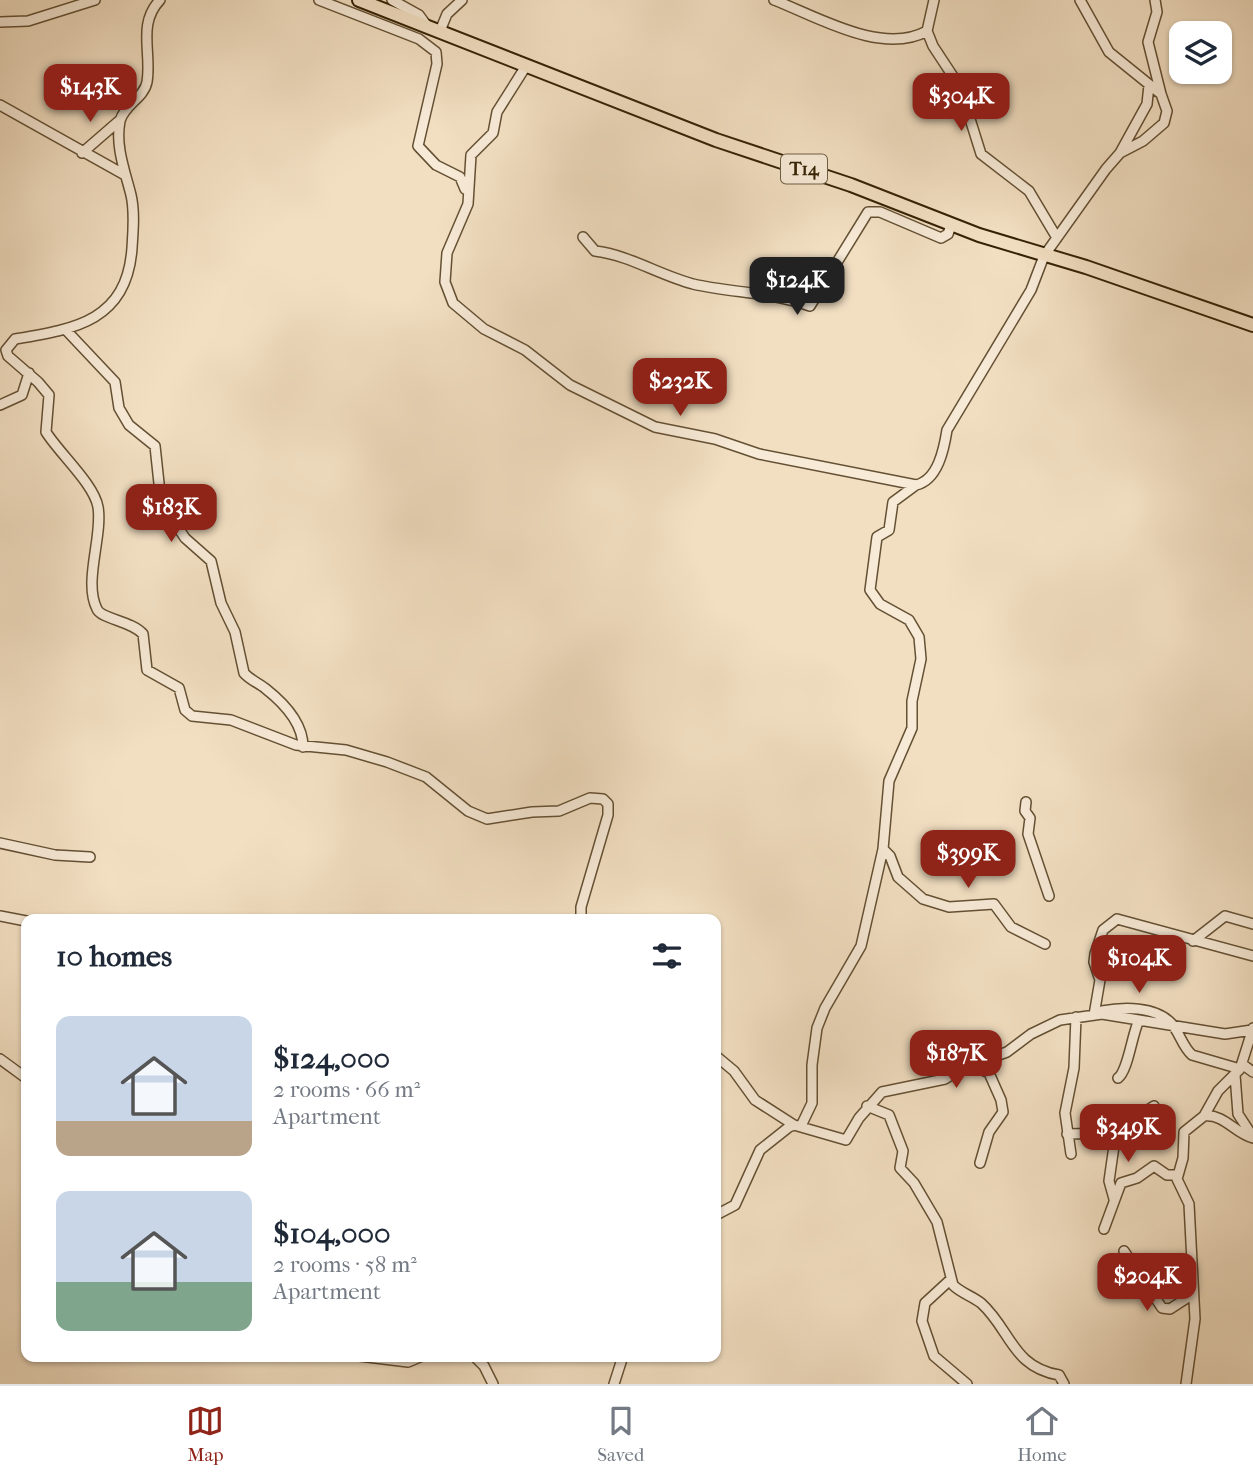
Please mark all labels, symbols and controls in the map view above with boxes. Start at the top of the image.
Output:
map controls [1169,21,1232,84]
button: layers [1169,21,1232,84]
pin: $143K [41,64,139,124]
text: $143K [60,73,120,100]
pin: $304K [912,74,1010,133]
text: $304K [929,82,993,109]
road number: T14 [781,154,827,184]
pin: $124K [748,258,846,317]
text: $124K [766,266,829,293]
pin: $232K [631,358,729,418]
text: $232K [649,367,711,394]
pin: $183K [122,484,220,544]
text: $183K [142,493,200,520]
pin: $399K [919,830,1017,890]
text: $399K [937,839,999,866]
pin: $104K [1090,936,1188,995]
icon: filters [648,937,686,975]
text: 10 homes [56,939,172,974]
text: $104K [1107,944,1171,971]
pin: $187K [907,1030,1005,1090]
text: $187K [926,1039,986,1066]
text: $124,000 [273,1041,390,1076]
icon: home [112,1044,196,1128]
text: 2 rooms · 66 m² [273,1076,420,1103]
text: Apartment [273,1103,381,1130]
pin: $349K [1079,1104,1177,1164]
text: $349K [1096,1113,1160,1140]
text: $104,000 [273,1216,391,1251]
icon: home [112,1219,196,1303]
text: 2 rooms · 58 m² [273,1251,417,1278]
pin: $204K [1098,1254,1196,1313]
text: $204K [1113,1262,1181,1289]
text: Apartment [273,1278,381,1305]
tab: Map [186,1402,224,1466]
tab: Saved [597,1402,644,1466]
tab: Home [1017,1402,1067,1466]

